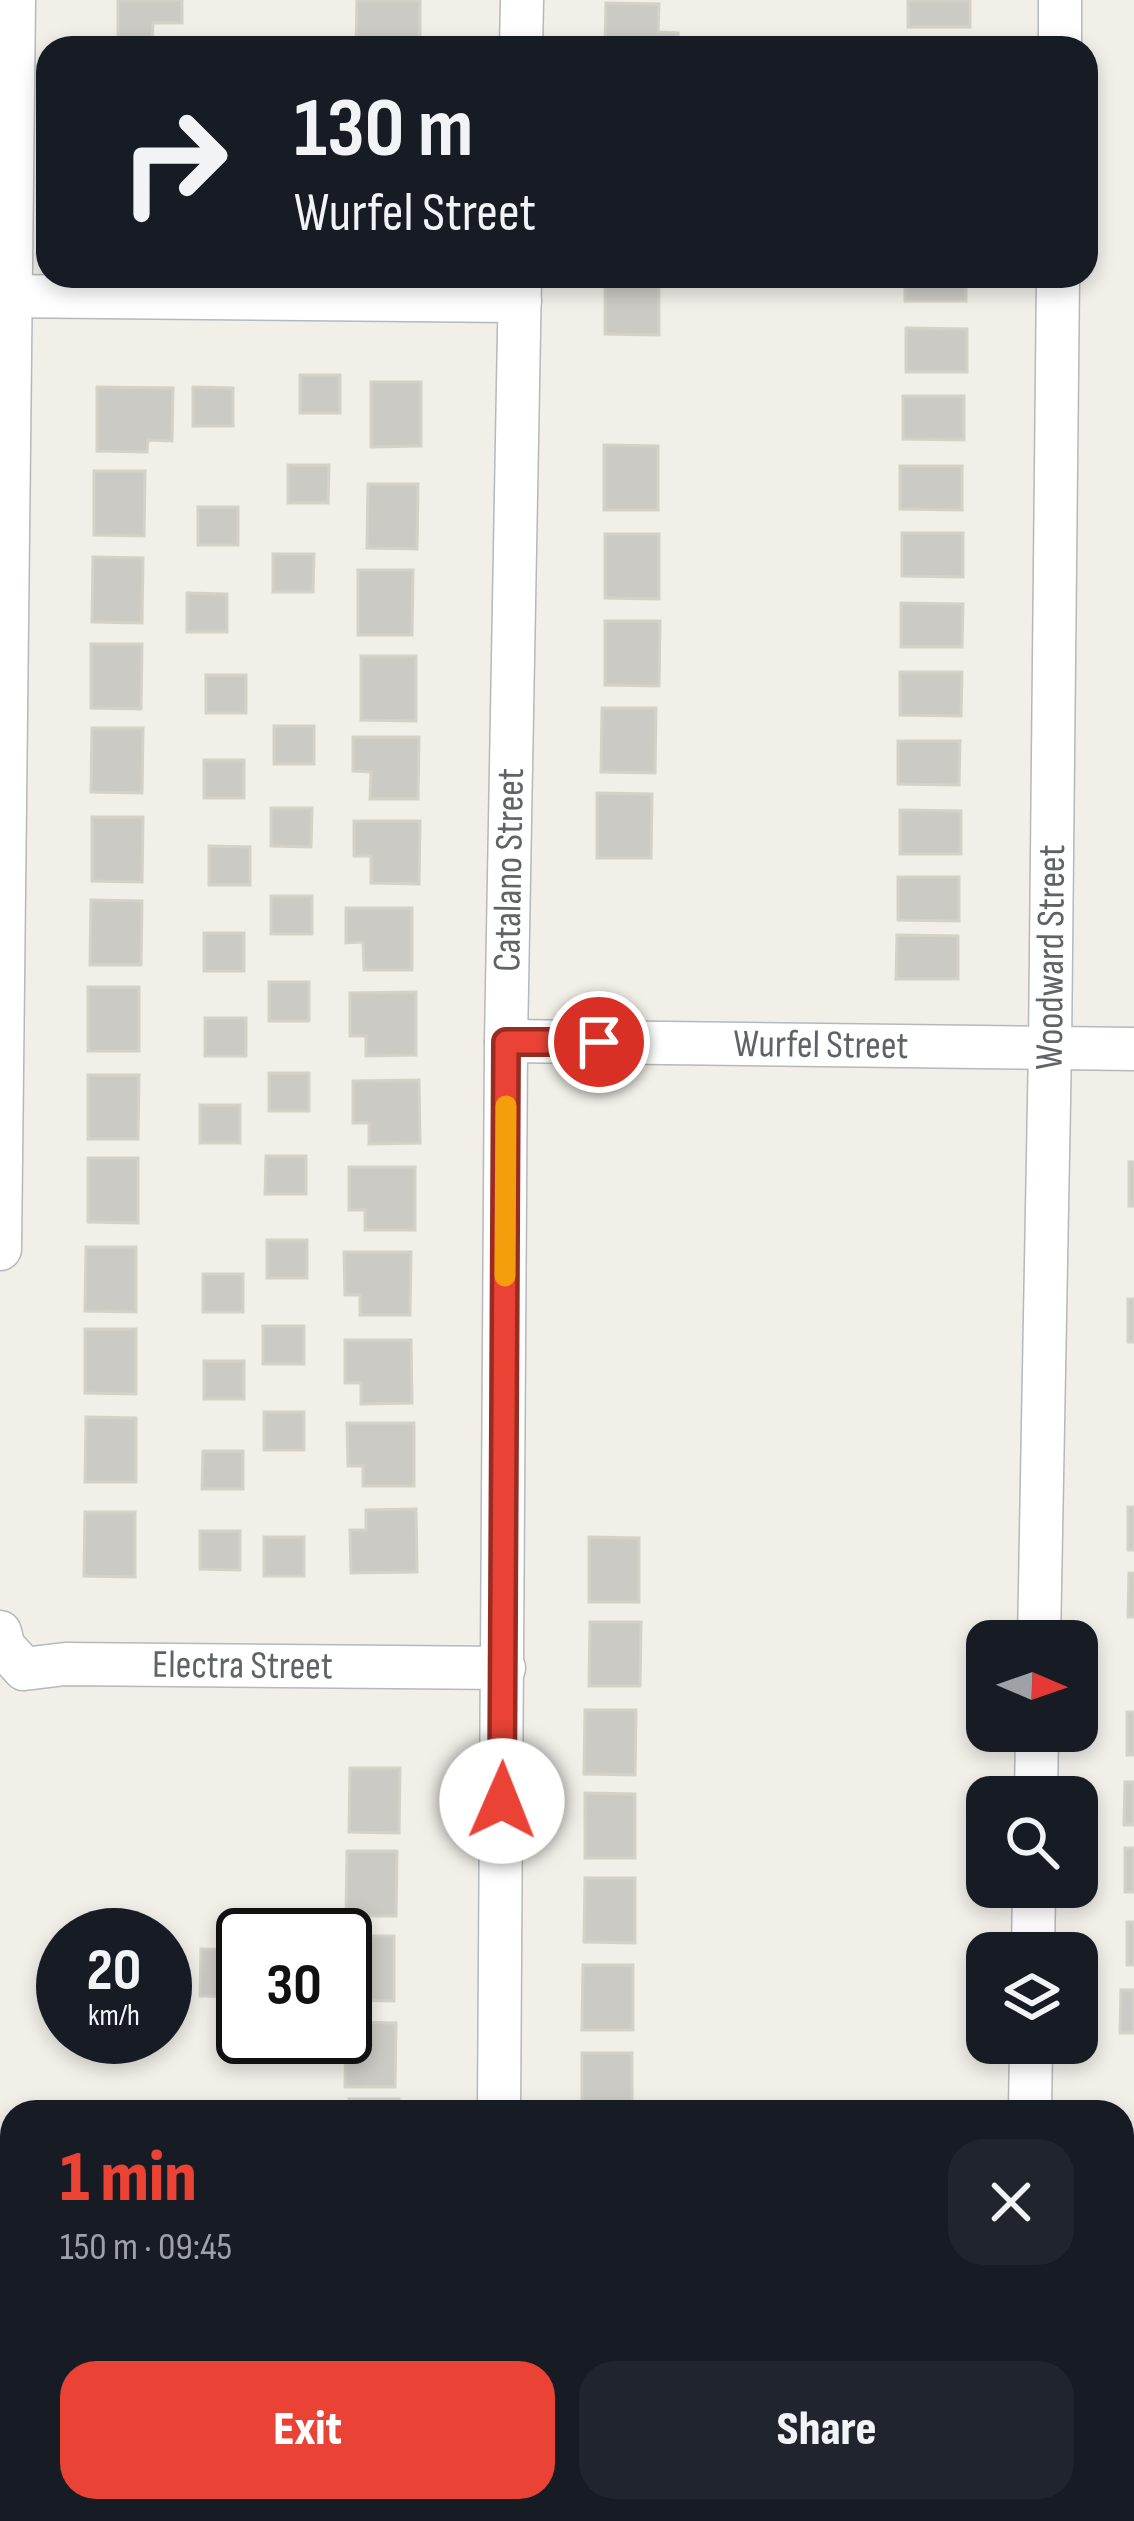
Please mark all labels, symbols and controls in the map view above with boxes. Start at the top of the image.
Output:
text: 130 m [294,79,473,180]
icon: right [96,84,252,240]
text: Wurfel Street [294,181,536,246]
street label: Catalano Street [484,768,534,972]
street label: Woodward Street [1026,844,1076,1070]
pin [548,991,650,1093]
icon: arrive [566,1009,632,1075]
street label: Wurfel Street [733,1020,909,1070]
north arrow [966,1620,1098,1752]
map controls [966,1620,1098,2064]
street label: Electra Street [152,1641,333,1690]
position arrow [439,1738,565,1864]
button: search [966,1776,1098,1908]
speed limit sign: 30 [216,1908,372,2064]
button: layers [966,1932,1098,2064]
text: 20 [87,1935,141,2007]
text: km/h [88,1998,140,2034]
text: 1 min [60,2135,197,2222]
button: close [948,2139,1074,2265]
text: 150 m · 09:45 [60,2224,232,2271]
button: Exit [60,2361,555,2499]
button: Share [579,2361,1074,2499]

